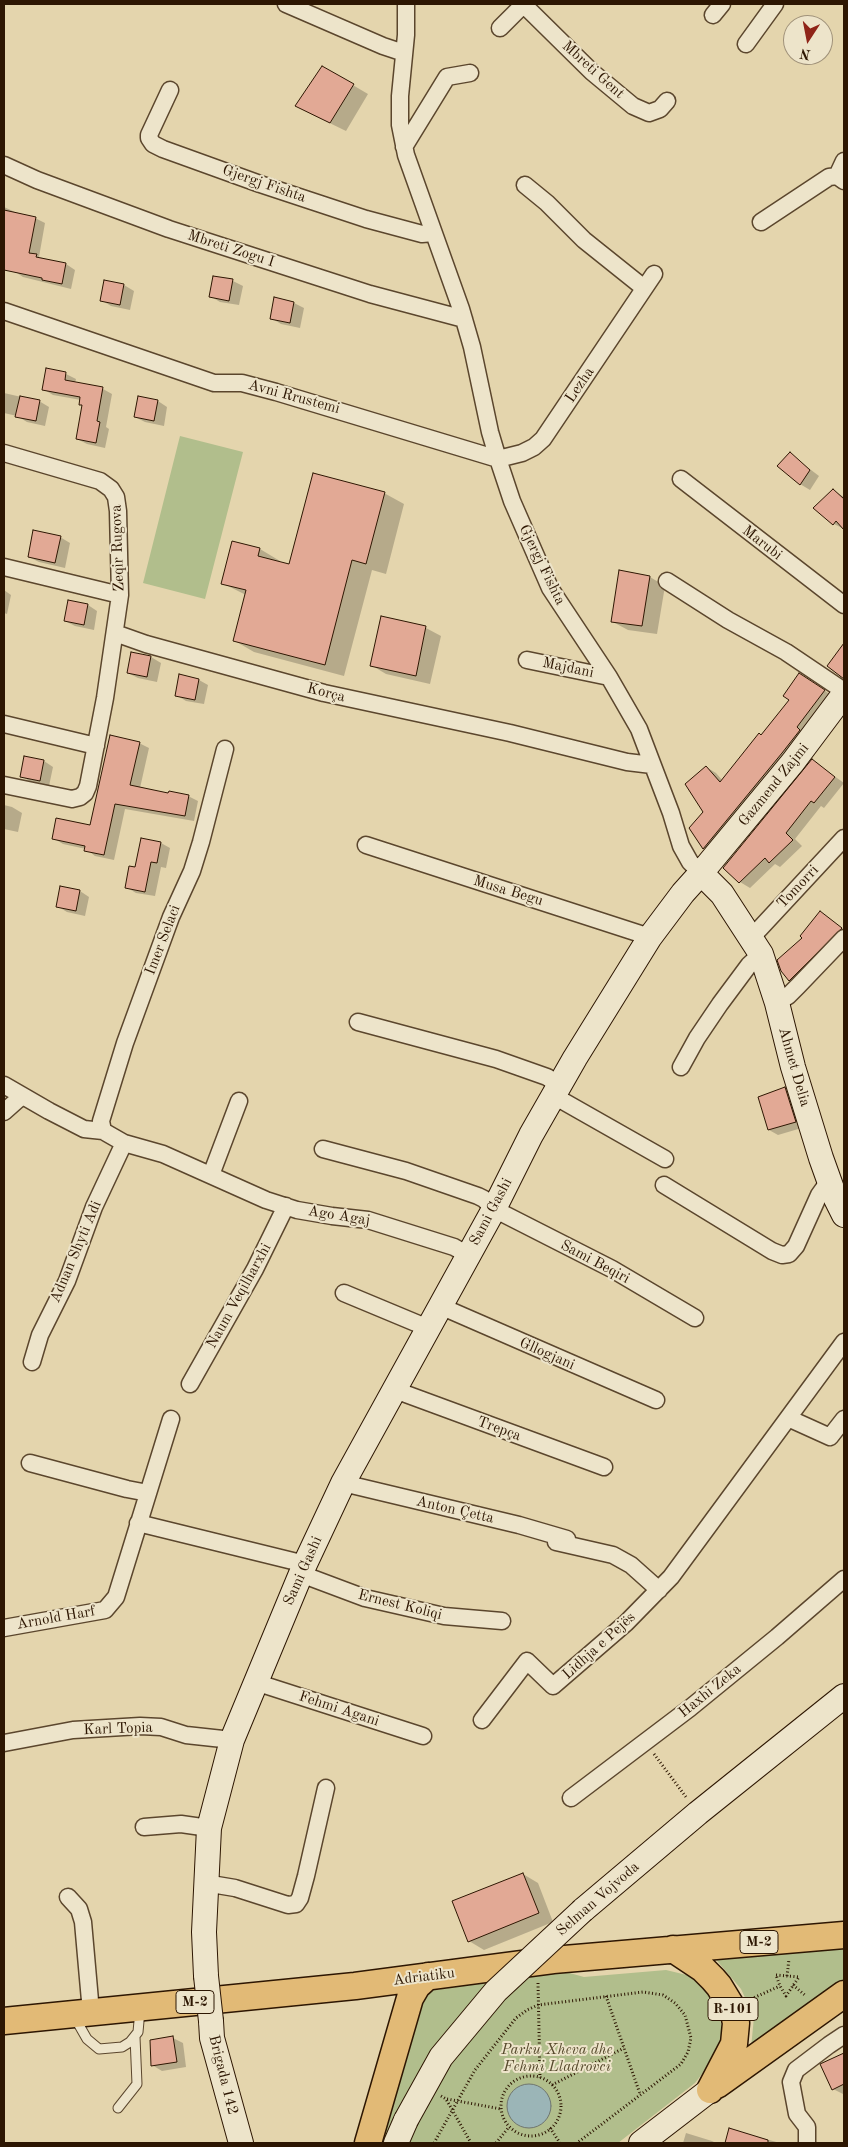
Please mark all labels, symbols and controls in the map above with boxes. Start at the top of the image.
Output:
north arrow [783,15,833,65]
street label: Mbreti Gent [558,37,628,103]
text: N [799,46,812,62]
street label: Gjergj Fishta [220,161,308,207]
street label: Mbreti Zogu I [185,226,277,272]
street label: Lezha [562,364,598,406]
street label: Avni Rrustemi [246,376,342,418]
street label: Zeqir Rugova [107,504,129,592]
street label: Gjergj Fishta [515,522,569,608]
street label: Marubi [738,522,786,564]
street label: Majdani [541,654,595,682]
street label: Korça [305,680,347,706]
street label: Gazmend Zajmi [735,740,813,830]
street label: Tomorri [773,862,823,912]
street label: Musa Begu [471,872,545,910]
street label: Imer Selaci [141,903,185,977]
street label: Ahmet Delia [774,1025,814,1109]
street label: Sami Gashi [466,1175,516,1249]
street label: Adnan Shyti Adi [46,1198,106,1306]
street label: Ago Agaj [306,1202,372,1230]
street label: Sami Beqiri [557,1236,633,1288]
street label: Naum Veqilharxhi [203,1240,275,1352]
street label: Gllogjani [516,1334,578,1374]
street label: Trepça [475,1413,523,1445]
street label: Anton Çetta [414,1492,496,1528]
street label: Sami Gashi [280,1534,326,1608]
street label: Ernest Koliqi [356,1586,444,1624]
street label: Arnold Harf [15,1602,97,1634]
street label: Lidhja e Pejës [559,1608,639,1684]
street label: Haxhi Zeka [675,1660,745,1722]
street label: Fehmi Agani [297,1688,381,1730]
street label: Karl Topia [83,1719,153,1739]
street label: Selman Vojvoda [553,1858,643,1940]
road number: M-2 [740,1930,778,1954]
street label: Adriatiku [392,1964,456,1990]
road number: M-2 [176,1990,214,2014]
road number: R-101 [708,1998,758,2020]
street label: Brigada 142 [204,2033,242,2117]
park label: Parku Xheva dhe Fehmi Lladrovci [501,2041,613,2076]

